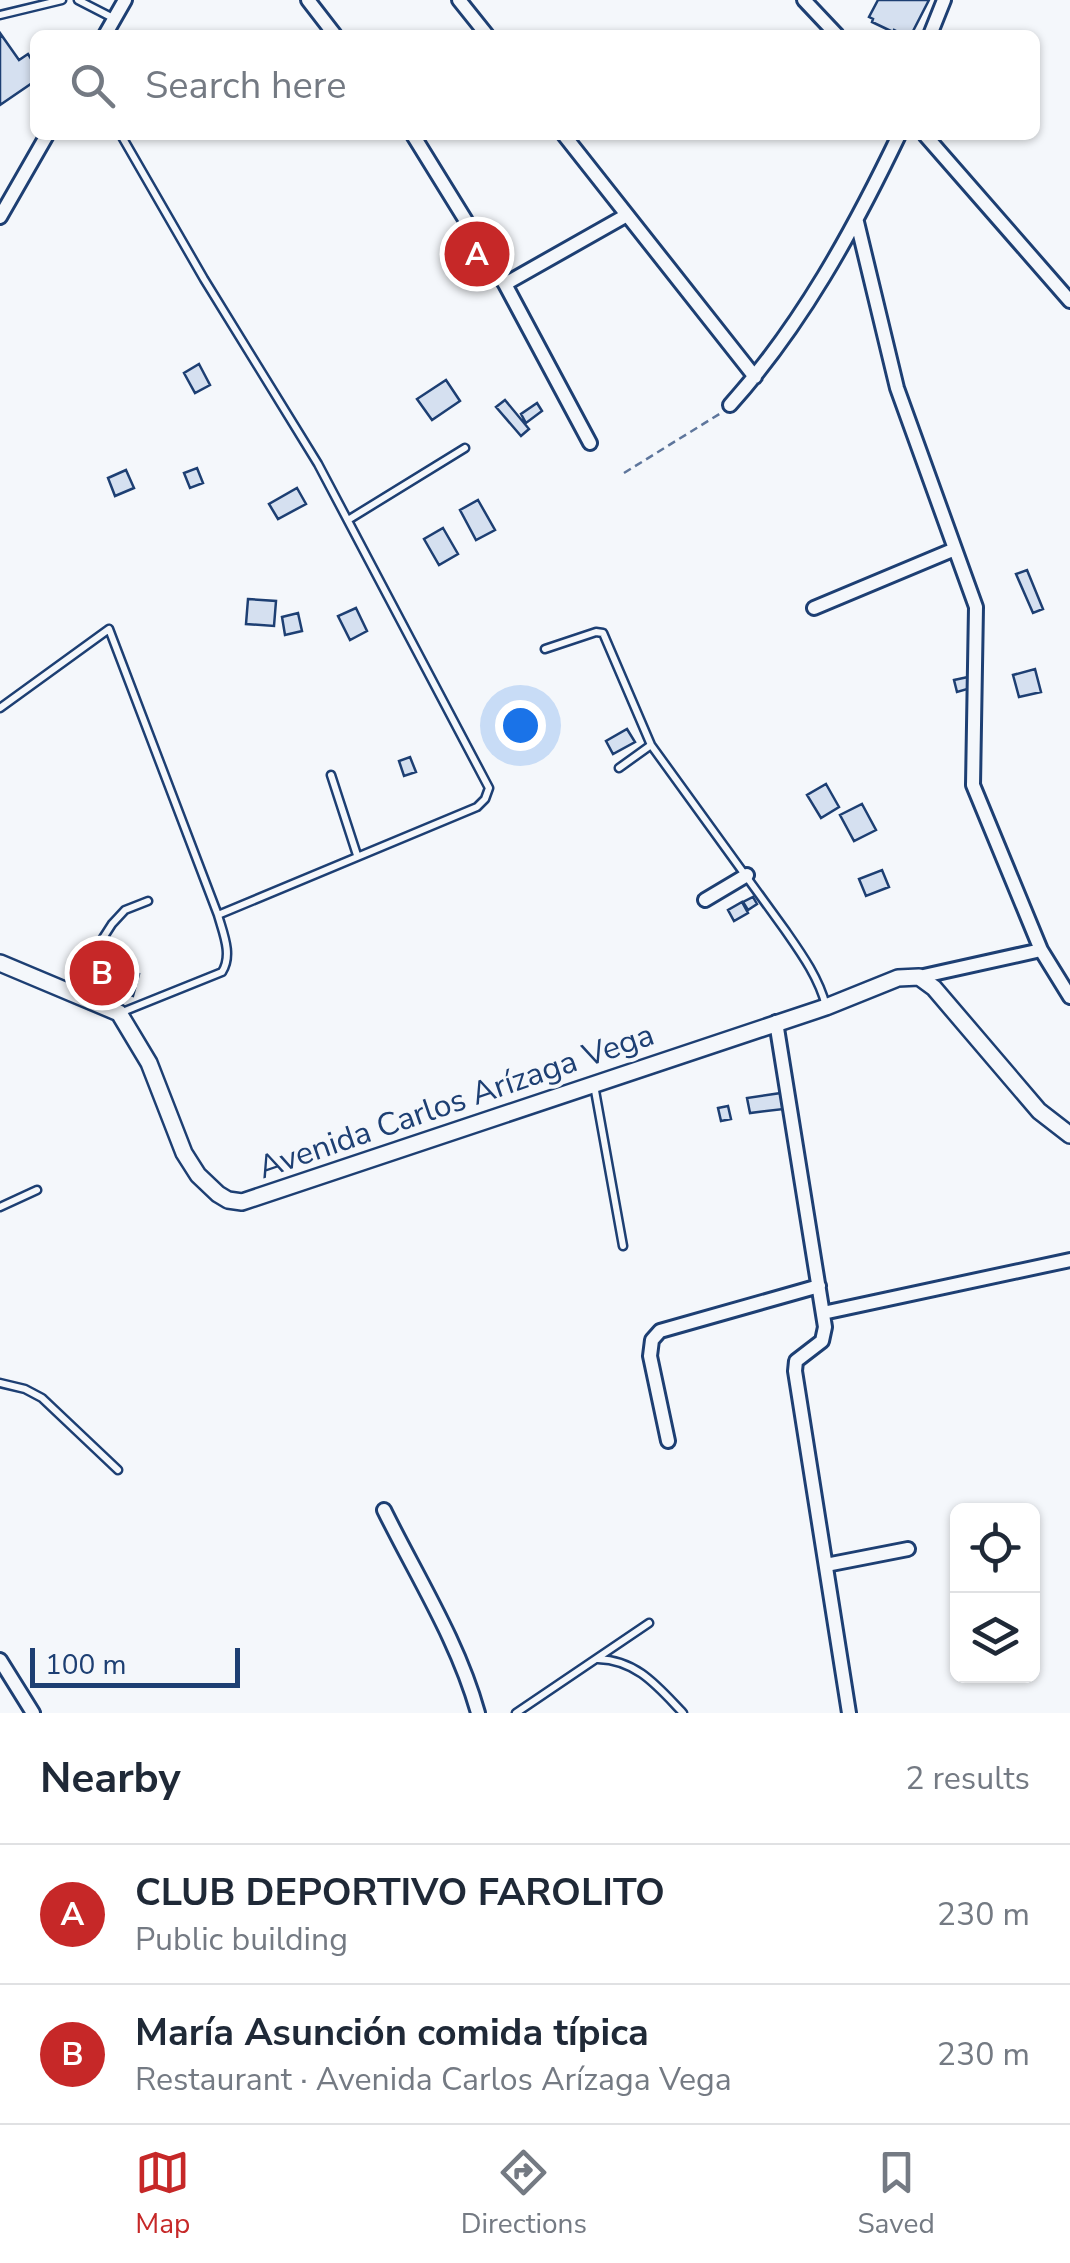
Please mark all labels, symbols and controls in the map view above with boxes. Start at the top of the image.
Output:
search box [30,30,1040,140]
icon: search [65,58,120,113]
text: Search here [145,60,346,111]
pin: A [444,216,510,292]
your location [495,700,546,751]
pin: B [70,936,134,1010]
street label: Avenida Carlos Arízaga Vega [252,1013,660,1189]
map controls [950,1503,1040,1683]
button: locate [950,1503,1040,1593]
button: layers [950,1593,1040,1683]
scale bar [30,1643,240,1688]
text: 100 m [45,1646,127,1684]
text: Nearby [40,1750,181,1807]
text: 2 results [905,1757,1030,1800]
text: CLUB DEPORTIVO FAROLITO [135,1867,665,1918]
text: A [61,1893,84,1936]
text: 230 m [937,1893,1030,1936]
text: Public building [135,1918,348,1961]
text: María Asunción comida típica [135,2007,649,2058]
text: B [61,2033,84,2076]
text: 230 m [937,2033,1030,2076]
text: Restaurant · Avenida Carlos Arízaga Vega [135,2058,732,2101]
tab: Map [135,2145,190,2243]
tab: Directions [461,2145,587,2243]
tab: Saved [857,2145,935,2243]

